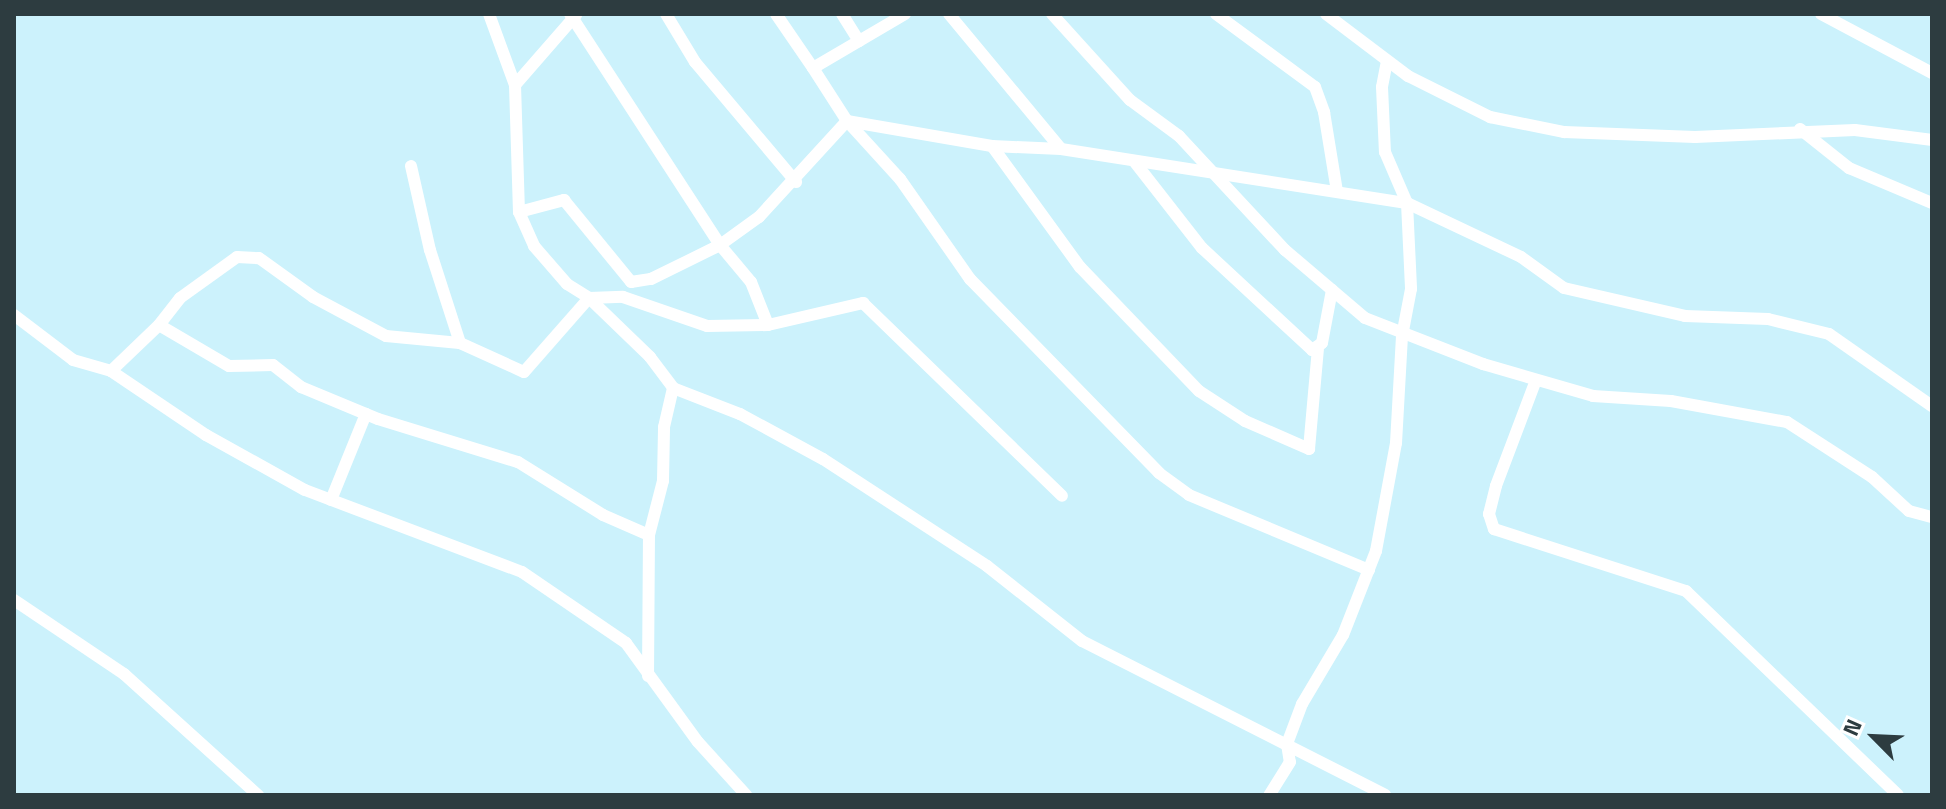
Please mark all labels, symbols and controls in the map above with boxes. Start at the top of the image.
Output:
north arrow [1834,697,1914,777]
text: N [1833,713,1871,741]

